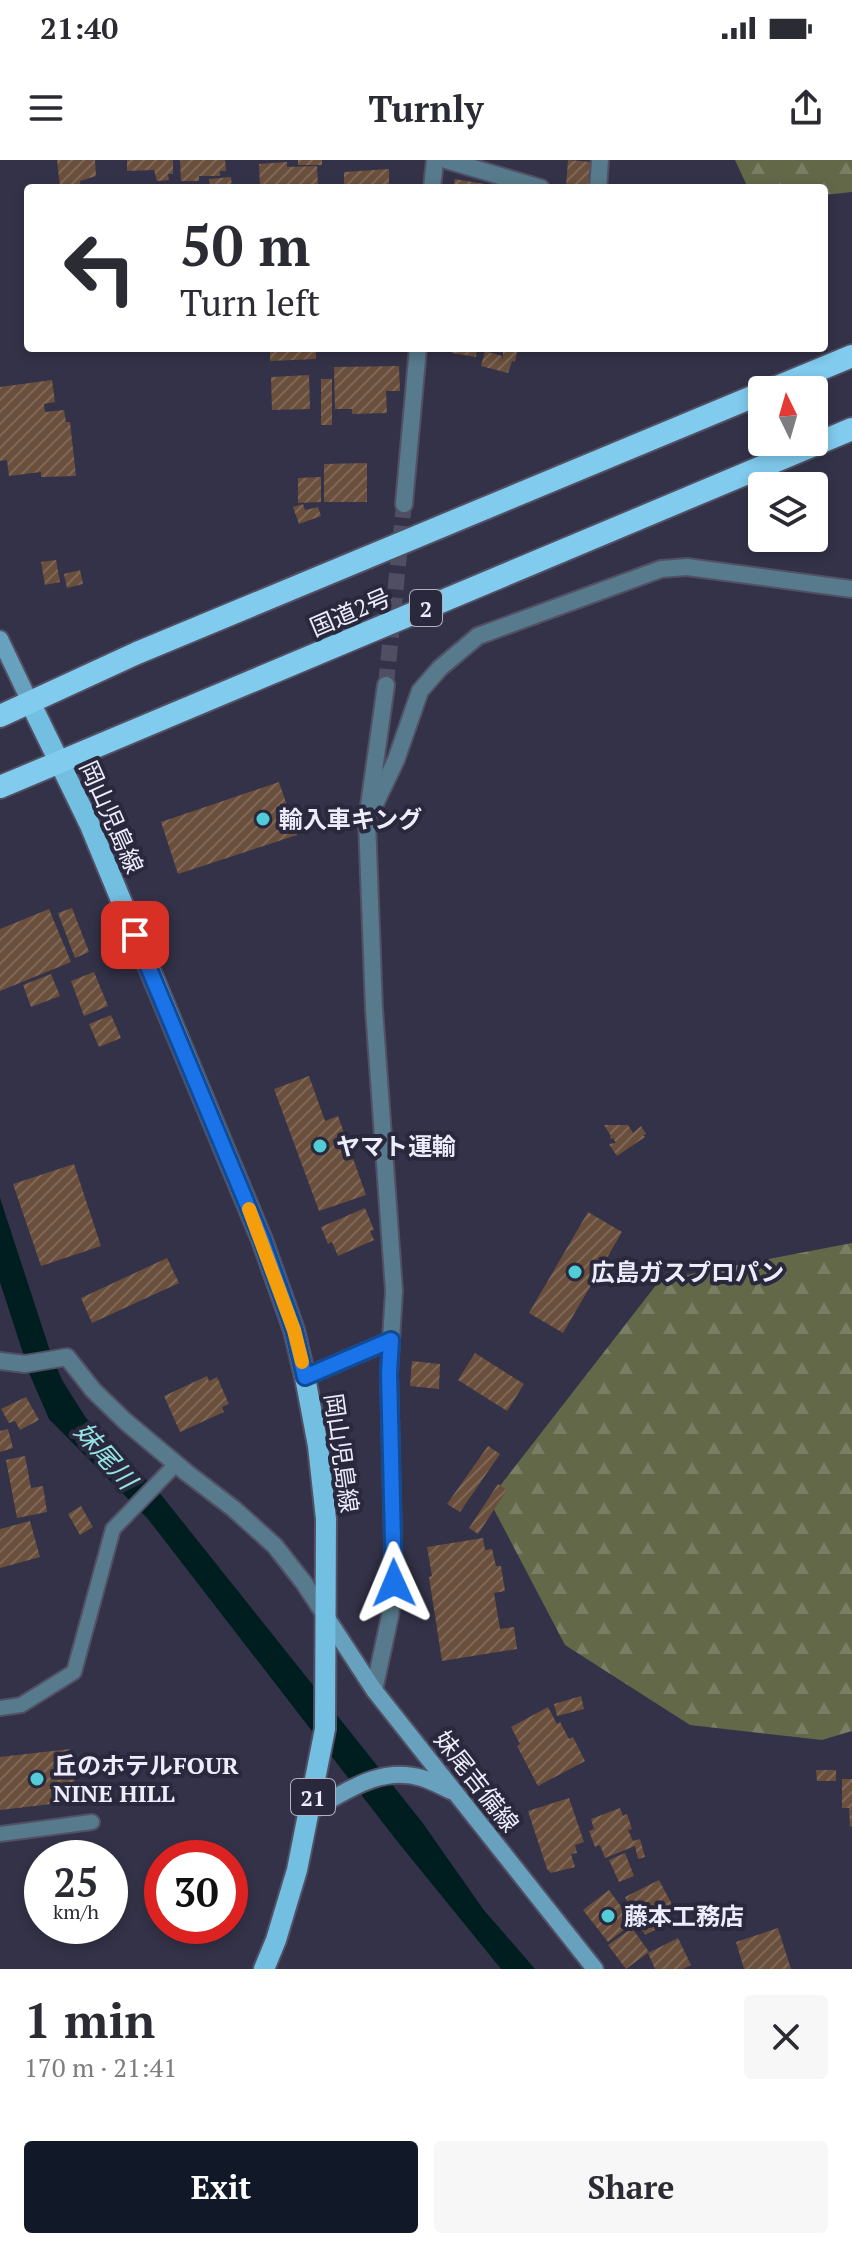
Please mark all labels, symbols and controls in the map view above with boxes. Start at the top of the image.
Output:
text: 21:40 [40,8,118,48]
text: Turnly [369,85,483,132]
icon: menu [24,86,68,130]
icon: share [784,86,828,130]
text: 50 m [180,208,310,282]
icon: left [48,216,152,320]
text: Turn left [180,279,320,326]
north arrow [748,376,828,456]
map controls [748,376,828,552]
button: layers [748,472,828,552]
street label: 国道2号 [305,581,395,643]
road number: 2 [410,590,442,626]
street label: 岡山児島線 [73,756,151,878]
place label: 輸入車キング [279,803,422,835]
marker: 輸入車キング [254,810,272,828]
pin [101,901,169,969]
icon: arrive [113,913,157,957]
place label: ヤマト運輸 [336,1130,456,1162]
marker: ヤマト運輸 [311,1137,329,1155]
place label: 広島ガスプロパン [591,1256,784,1288]
marker: 広島ガスプロパン [566,1263,584,1281]
street label: 岡山児島線 [318,1391,366,1515]
water label: 妹尾川 [68,1414,146,1498]
position arrow [352,1541,436,1625]
street label: 妹尾吉備線 [427,1724,527,1838]
place label: 丘のホテルFOUR NINE HILL [53,1749,239,1809]
marker: 丘のホテルFOUR NINE HILL [28,1770,46,1788]
road number: 21 [291,1779,335,1815]
speed limit sign: 30 [144,1840,248,1944]
text: 25 [53,1855,99,1908]
text: km/h [53,1898,99,1925]
place label: 藤本工務店 [624,1900,744,1932]
marker: 藤本工務店 [599,1907,617,1925]
text: 1 min [24,1988,155,2052]
button: close [744,1995,828,2079]
text: 170 m · 21:41 [24,2050,177,2084]
button: Exit [24,2141,418,2233]
button: Share [434,2141,828,2233]

